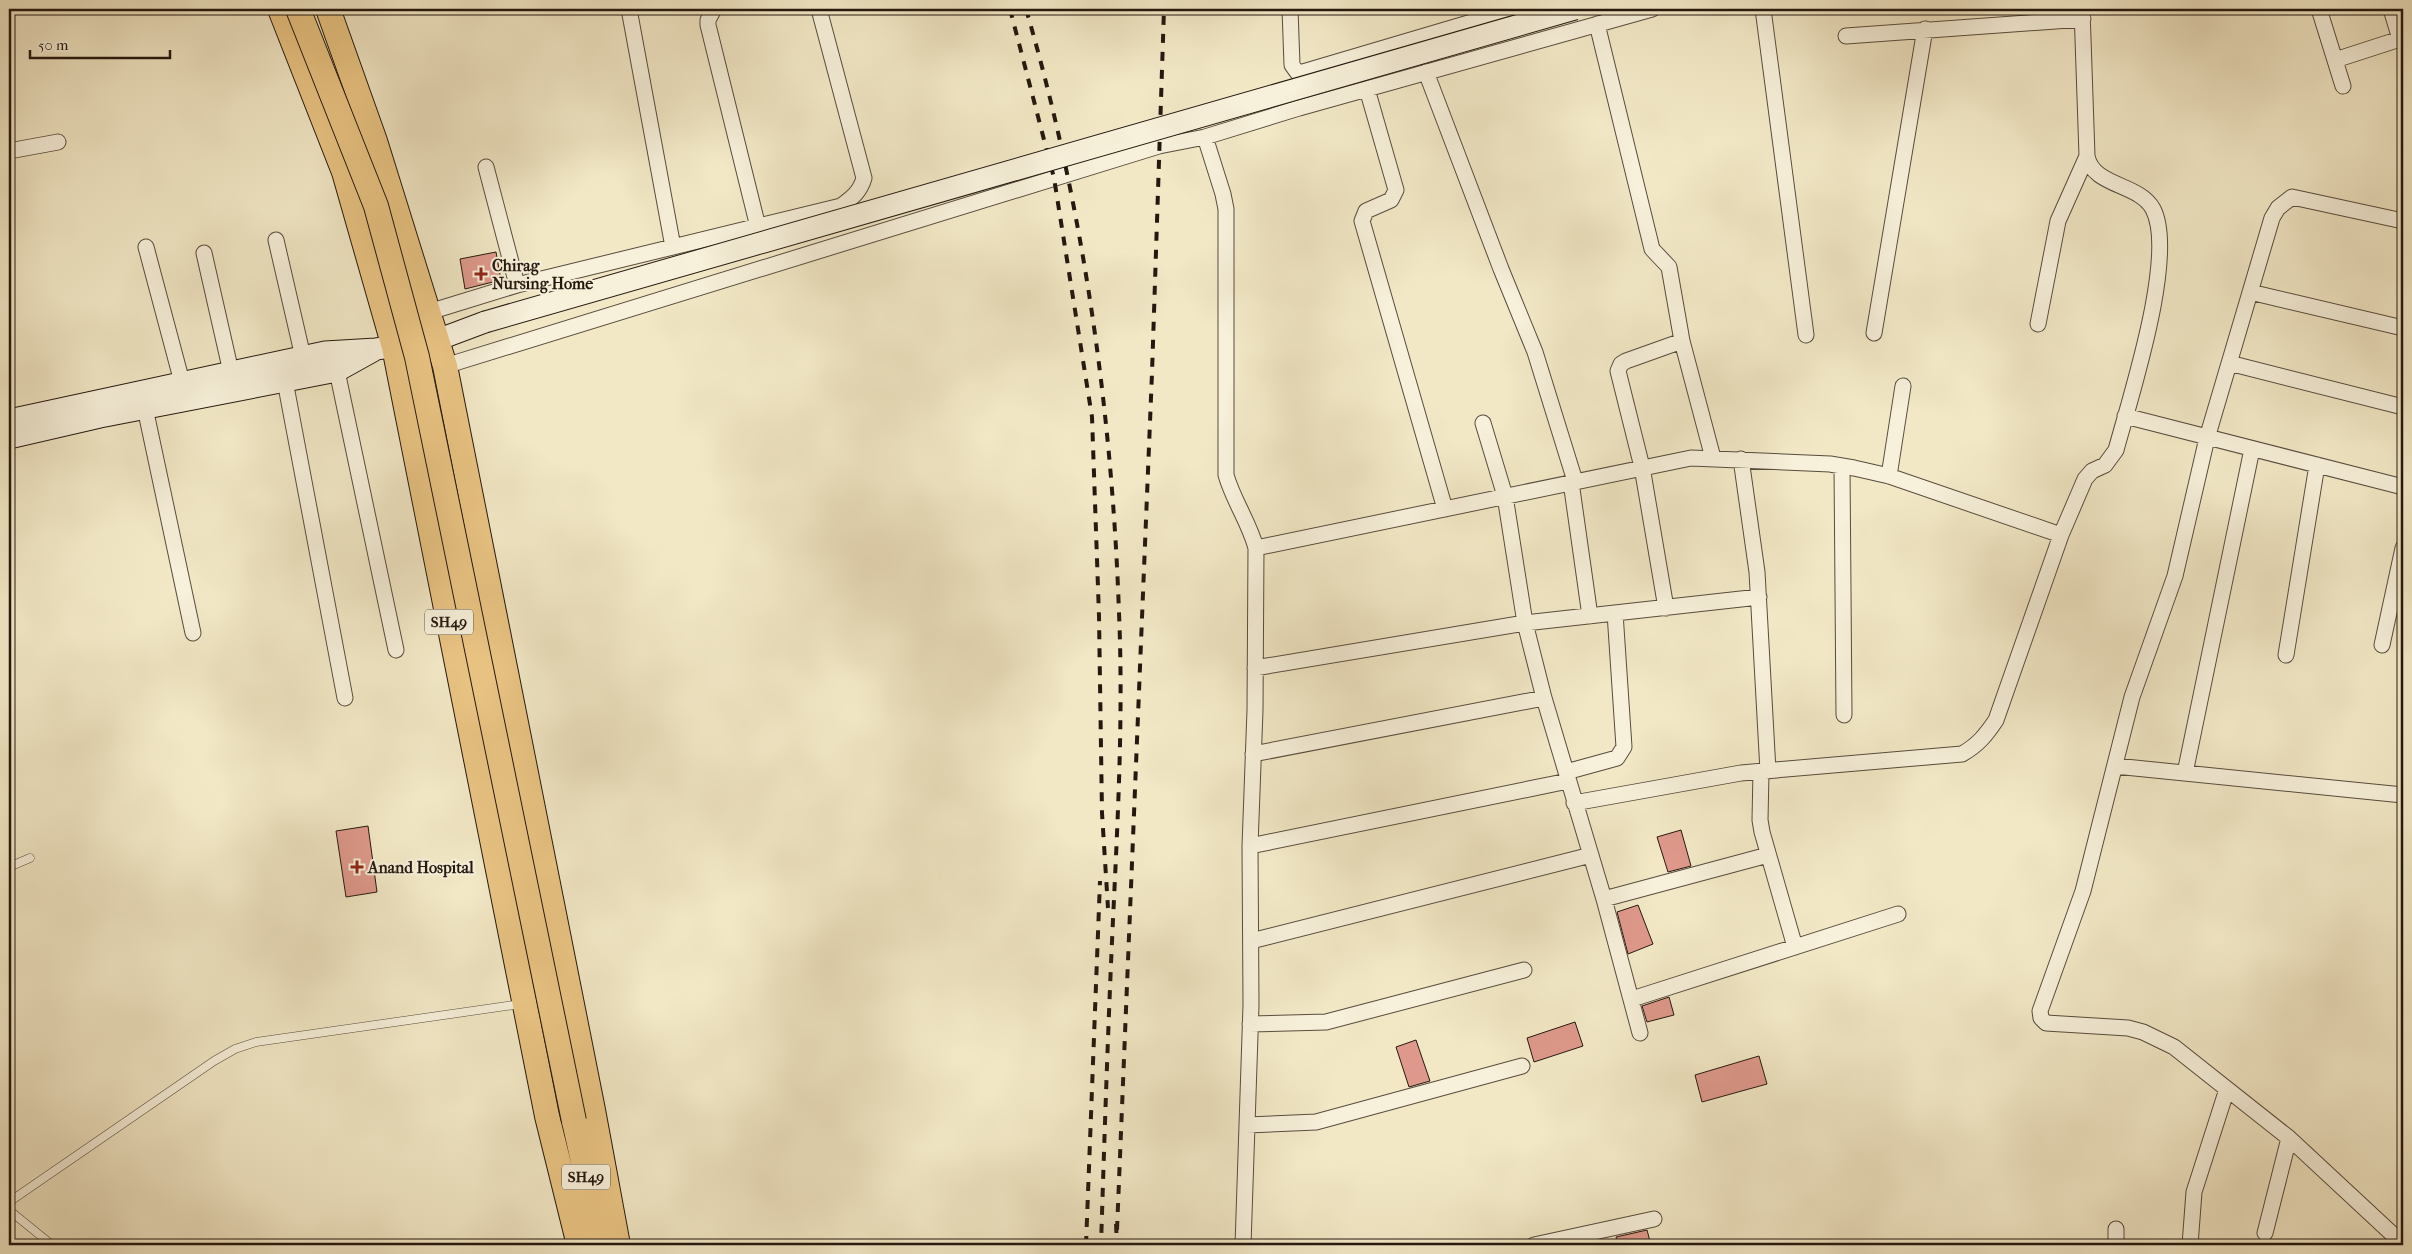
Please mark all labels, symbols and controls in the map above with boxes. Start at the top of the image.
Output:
scale bar [30,28,170,60]
text: 50 m [38,36,69,54]
place label: Chirag Nursing Home [492,256,593,294]
marker: Chirag Nursing Home [474,267,488,281]
road number: SH49 [425,610,473,634]
place label: Anand Hospital [367,858,474,878]
marker: Anand Hospital [350,860,364,874]
road number: SH49 [562,1164,610,1190]

